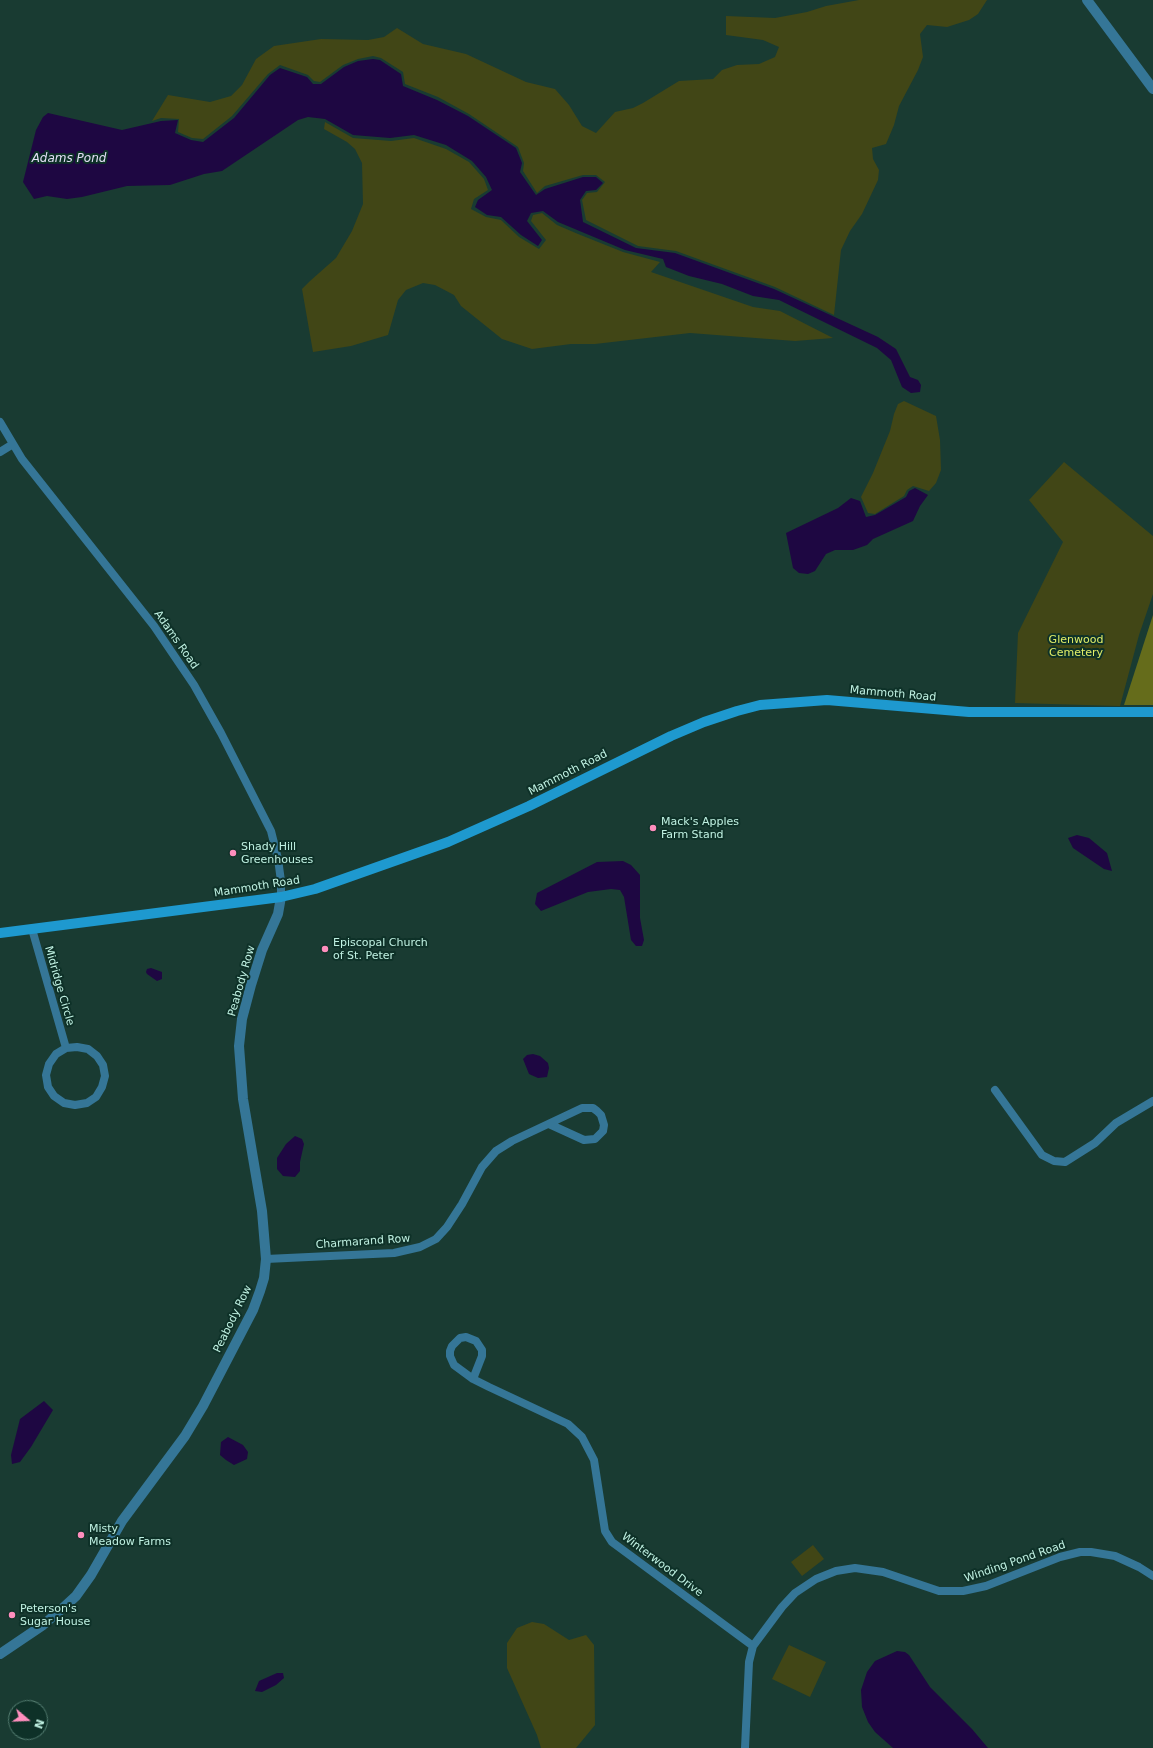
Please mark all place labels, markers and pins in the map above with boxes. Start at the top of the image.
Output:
place label: Mack's Apples Farm Stand [661,815,739,841]
marker: Mack's Apples Farm Stand [648,823,658,833]
place label: Shady Hill Greenhouses [241,840,313,866]
marker: Shady Hill Greenhouses [228,848,238,858]
place label: Episcopal Church of St. Peter [333,936,428,962]
marker: Episcopal Church of St. Peter [320,944,330,954]
place label: Misty Meadow Farms [89,1522,171,1548]
marker: Misty Meadow Farms [76,1530,86,1540]
place label: Peterson's Sugar House [20,1602,90,1628]
marker: Peterson's Sugar House [7,1610,17,1620]

